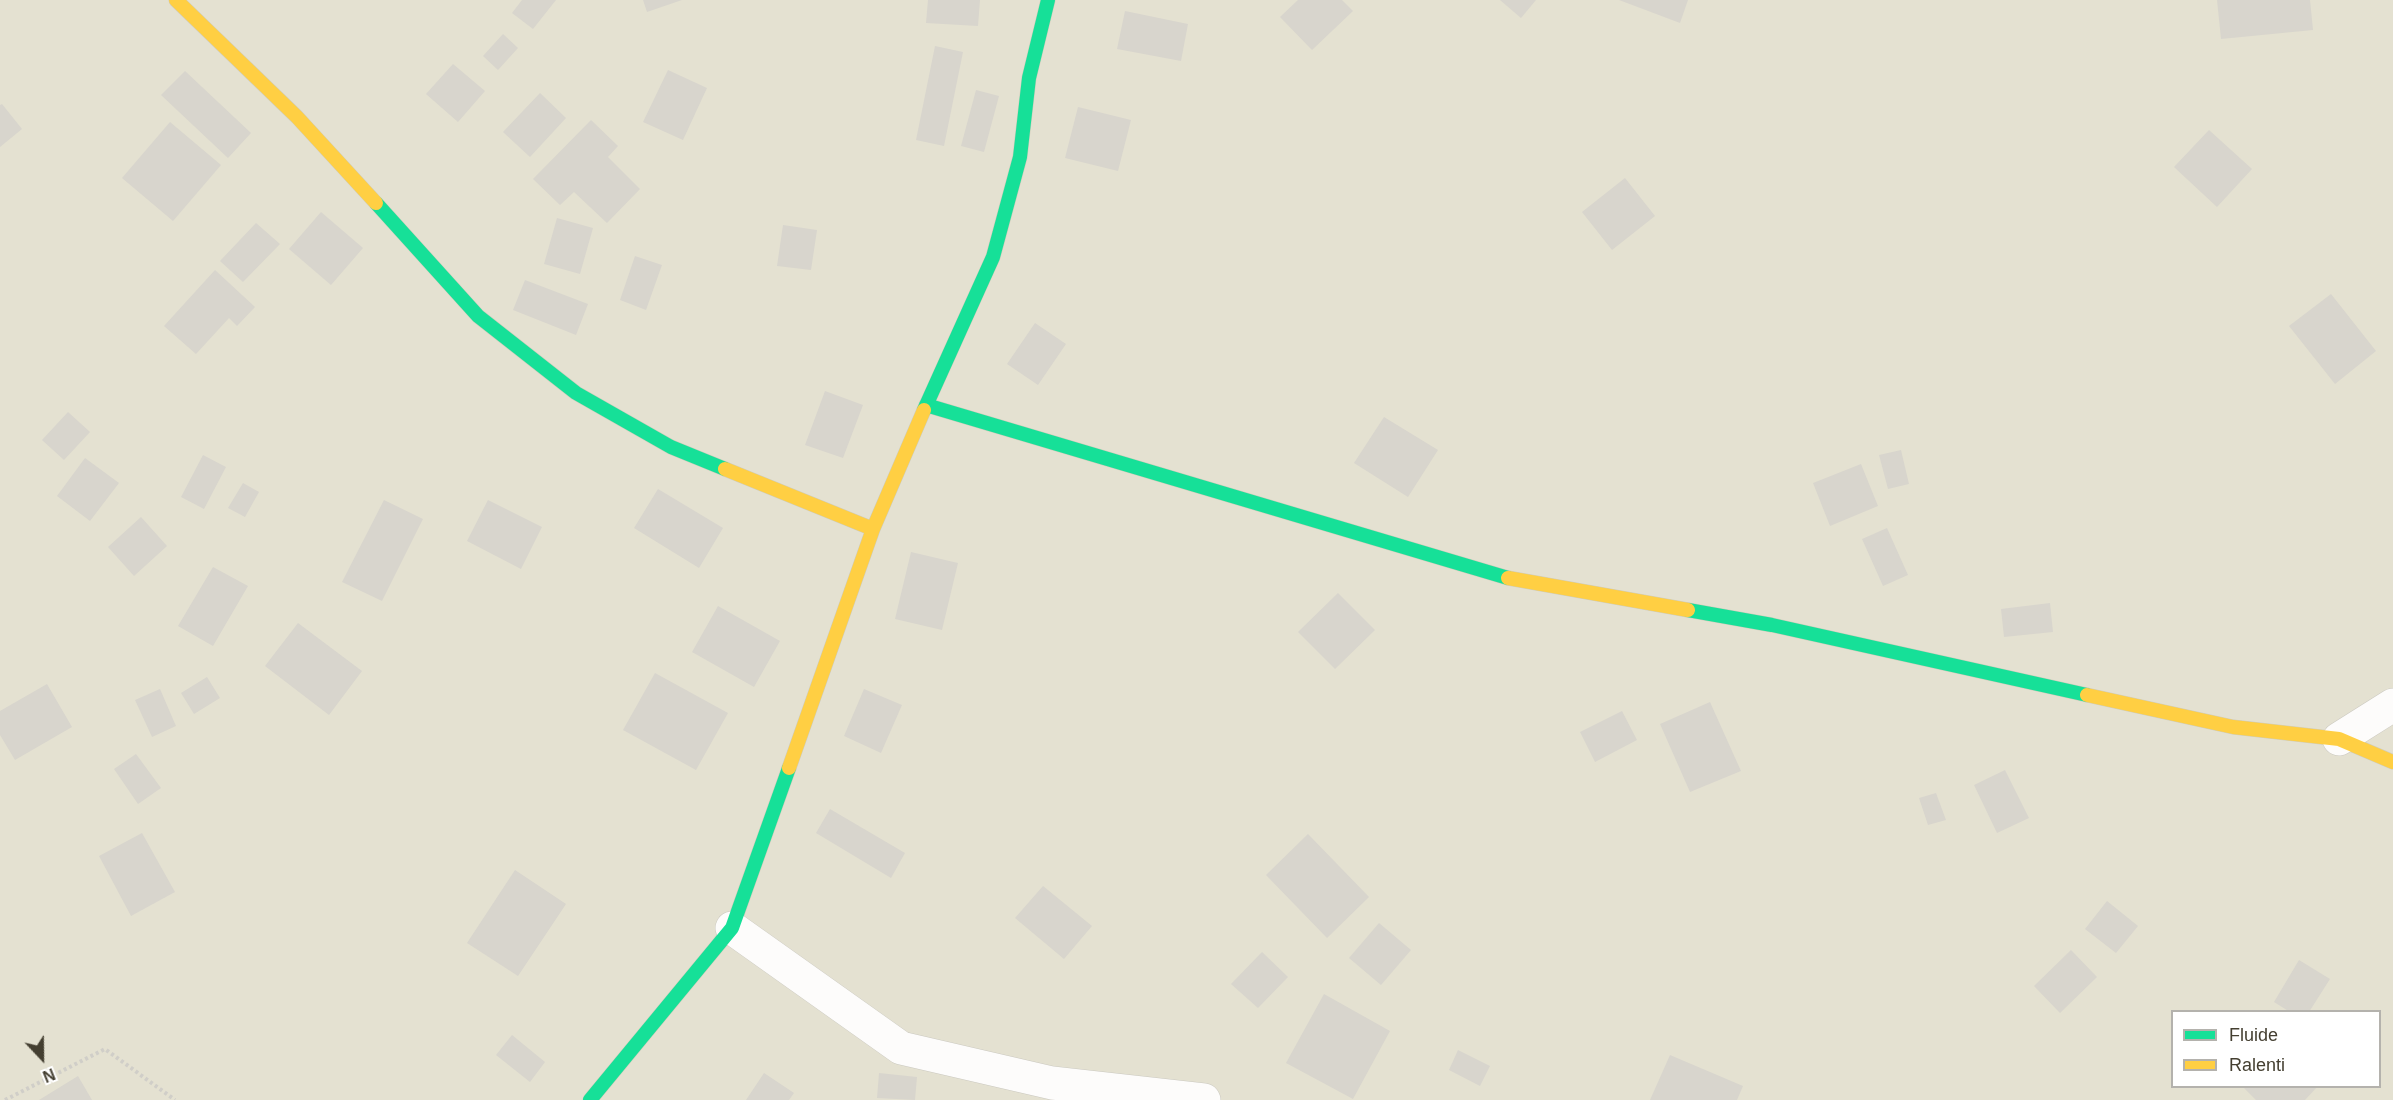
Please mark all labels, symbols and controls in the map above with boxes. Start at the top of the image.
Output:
legend [2171,1010,2381,1088]
text: Fluide [2229,1025,2278,1045]
north arrow [12,1028,72,1088]
text: Ralenti [2229,1055,2285,1075]
text: N [40,1065,57,1085]

